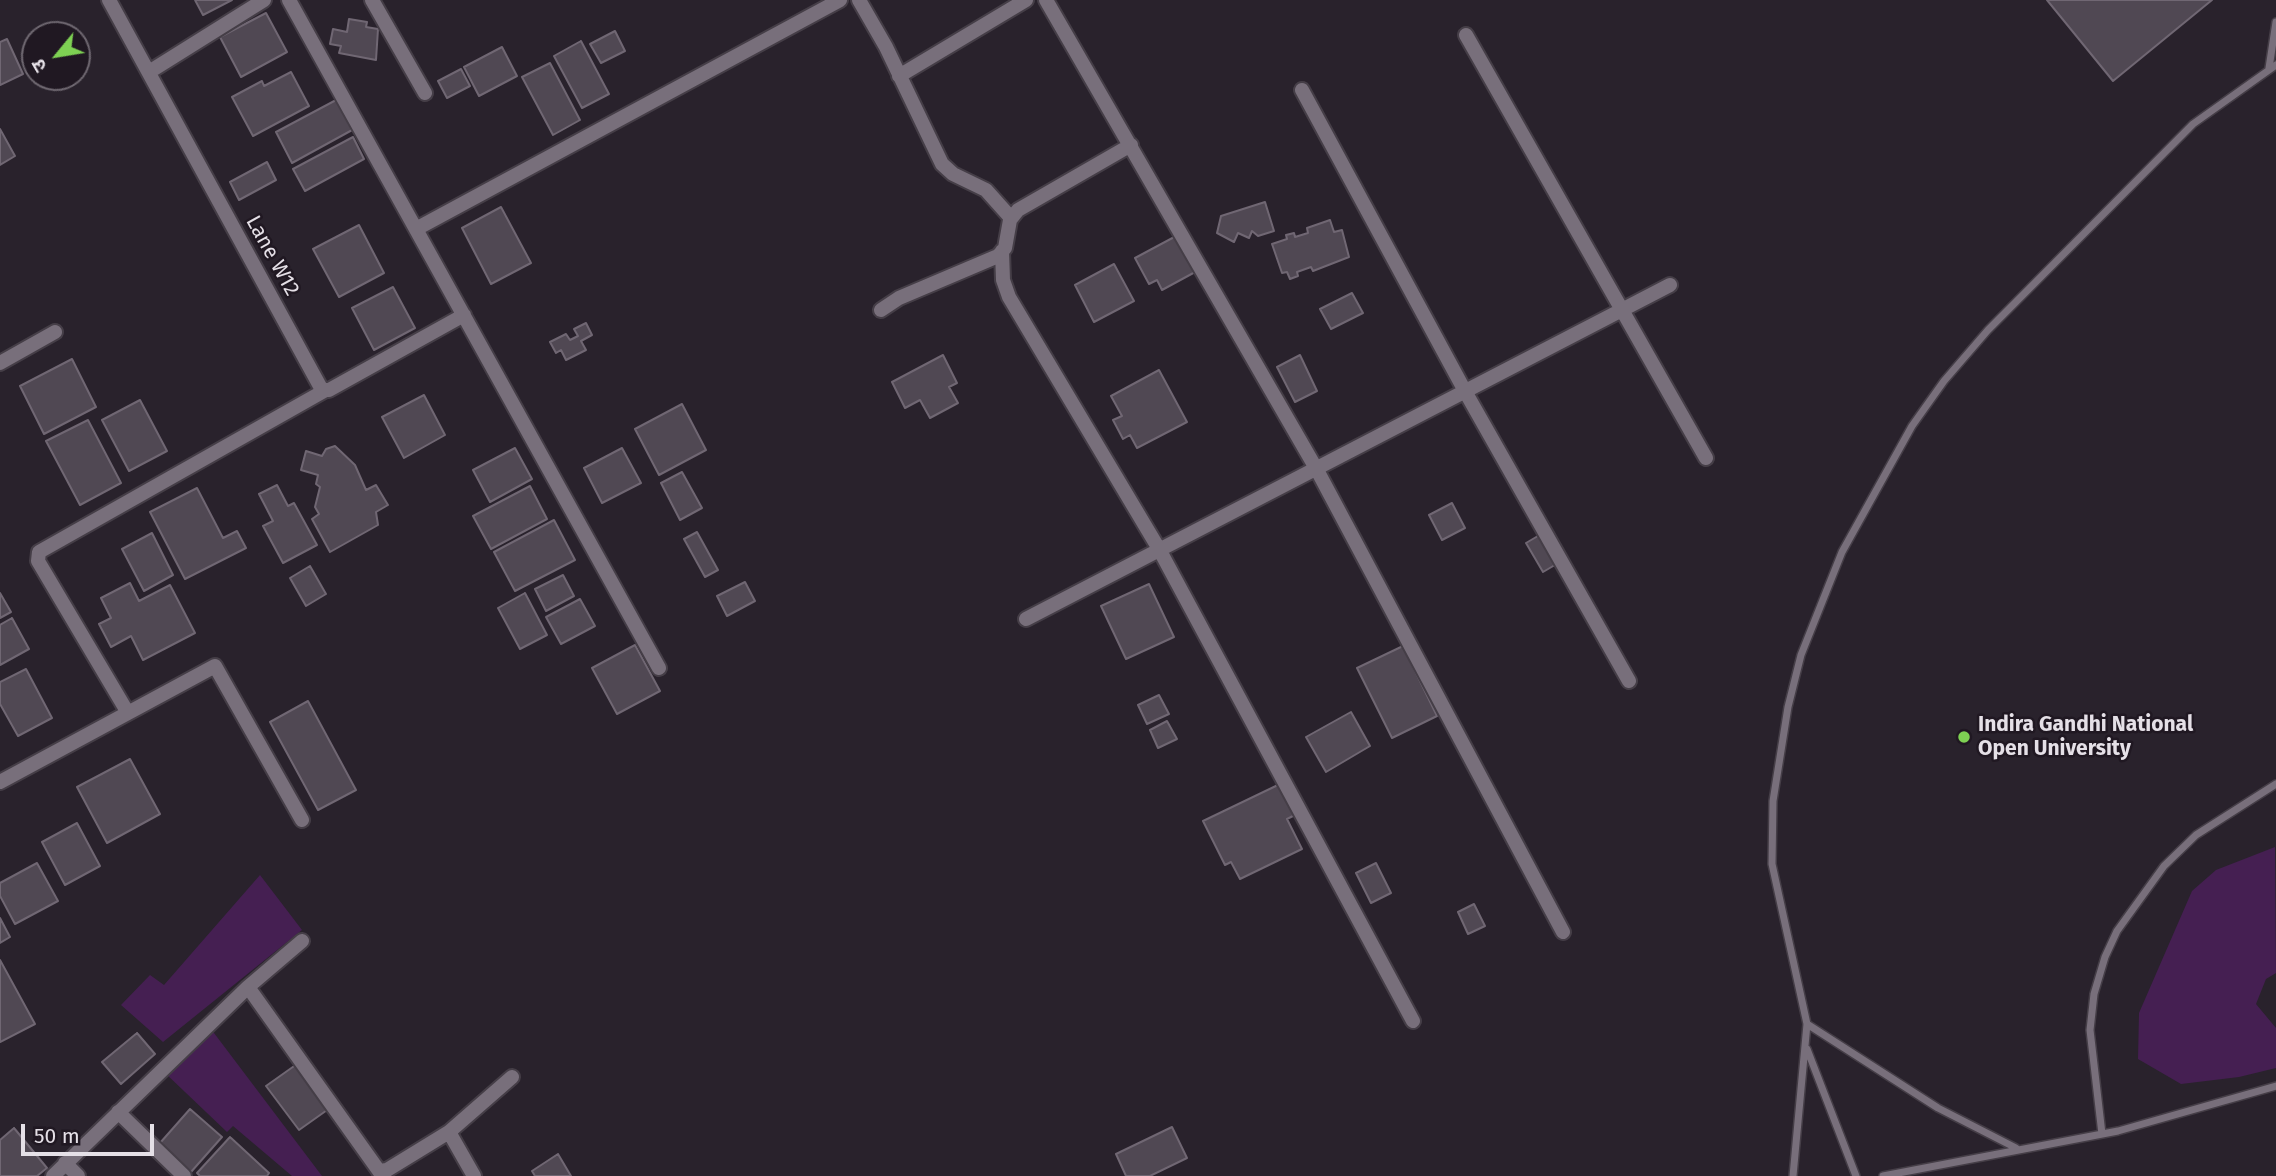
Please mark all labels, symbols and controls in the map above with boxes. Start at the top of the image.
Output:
north arrow [21,21,91,91]
text: उ [26,55,52,76]
street label: Lane W12 [240,212,304,300]
place label: Indira Gandhi National Open University [1978,712,2193,762]
marker: Indira Gandhi National Open University [1956,729,1972,745]
scale bar [24,1110,158,1154]
text: 50 m [34,1123,80,1149]

